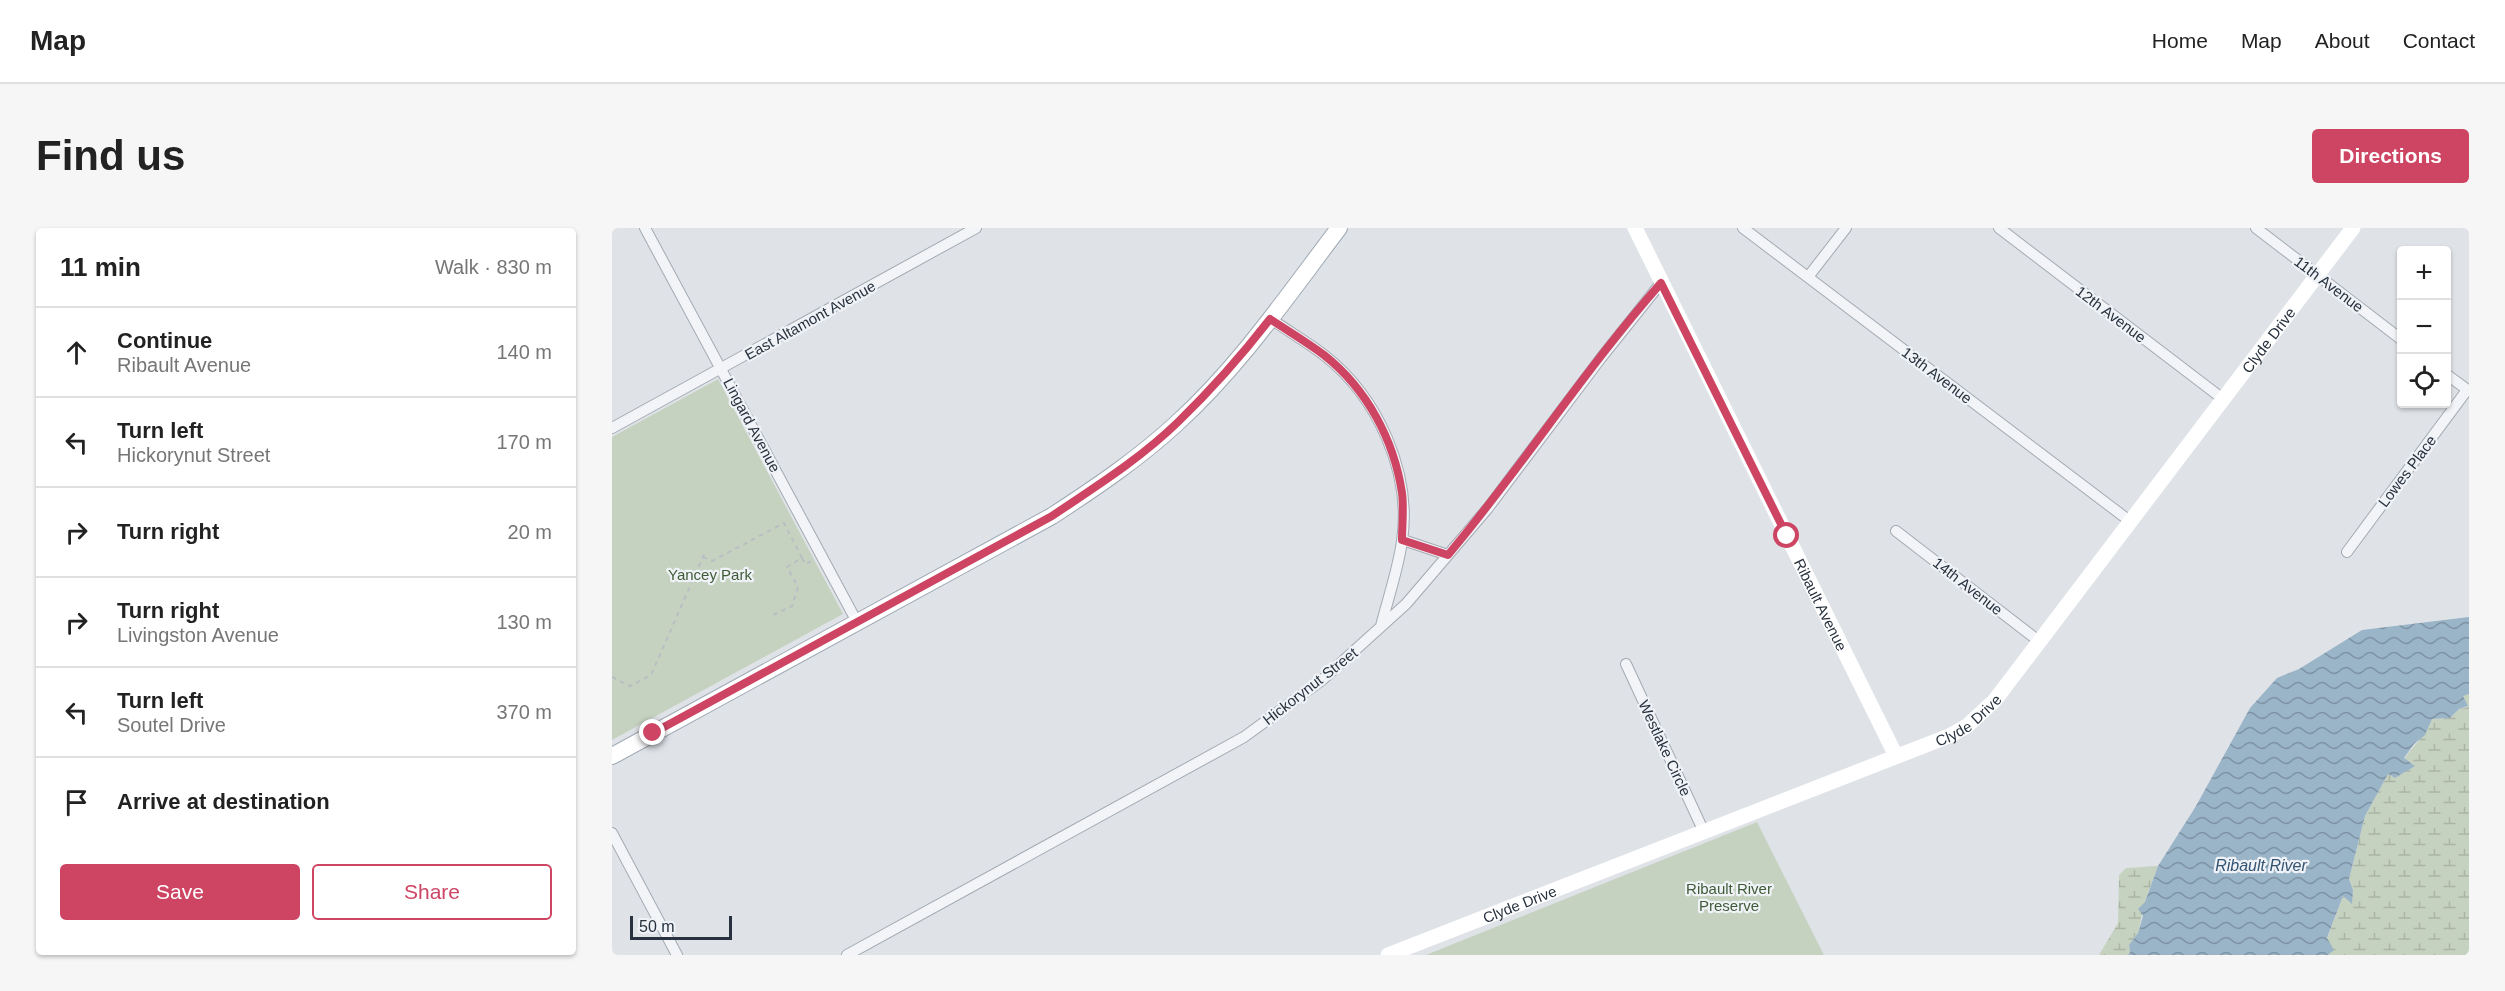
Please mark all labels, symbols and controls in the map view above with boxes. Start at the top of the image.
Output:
text: Map [30,25,86,56]
text: Home [2152,29,2208,52]
text: Map [2241,29,2282,52]
text: About [2315,29,2370,52]
text: Contact [2403,29,2475,52]
button: Directions [2312,129,2469,183]
text: Find us [36,132,185,179]
map controls [2397,246,2451,408]
button: + [2397,246,2451,300]
text: 11 min [60,252,141,282]
street label: 11th Avenue [2291,253,2367,315]
text: Walk · 830 m [435,256,552,278]
street label: East Altamont Avenue [742,277,878,363]
street label: 12th Avenue [2073,282,2149,346]
button: − [2397,300,2451,354]
street label: Clyde Drive [2238,304,2298,376]
text: Continue [117,328,212,353]
icon: ahead [60,336,93,369]
text: 140 m [496,341,552,363]
street label: 13th Avenue [1899,343,1975,407]
text: Ribault Avenue [117,354,251,376]
button: locate [2397,354,2451,408]
street label: Lingard Avenue [720,375,784,475]
text: Turn left [117,418,203,443]
icon: left [60,426,93,459]
text: 170 m [496,431,552,453]
street label: Lowes Place [2375,432,2439,510]
text: Hickorynut Street [117,444,270,466]
icon: right [60,516,93,549]
text: Turn right [117,519,219,544]
text: 20 m [508,521,552,543]
route start [1773,522,1799,548]
street label: 14th Avenue [1930,554,2006,618]
street label: Ribault Avenue [1791,556,1851,653]
park label: Yancey Park [668,566,752,583]
text: Turn right [117,598,219,623]
icon: right [60,606,93,639]
text: 130 m [496,611,552,633]
text: Livingston Avenue [117,624,279,646]
street label: Hickorynut Street [1259,643,1361,728]
text: Turn left [117,688,203,713]
street label: Clyde Drive [1933,691,2005,749]
icon: left [60,696,93,729]
street label: Westlake Circle [1635,697,1695,799]
text: 370 m [496,701,552,723]
text: Soutel Drive [117,714,226,736]
route end [639,719,665,745]
icon: arrive [60,786,93,819]
text: Arrive at destination [117,789,330,814]
water label: Ribault River [2215,857,2307,874]
button: Save [60,864,300,920]
button: Share [312,864,552,920]
park label: Ribault River Preserve [1686,880,1772,914]
street label: Clyde Drive [1480,882,1559,926]
scale bar [630,913,732,940]
text: 50 m [639,918,675,935]

